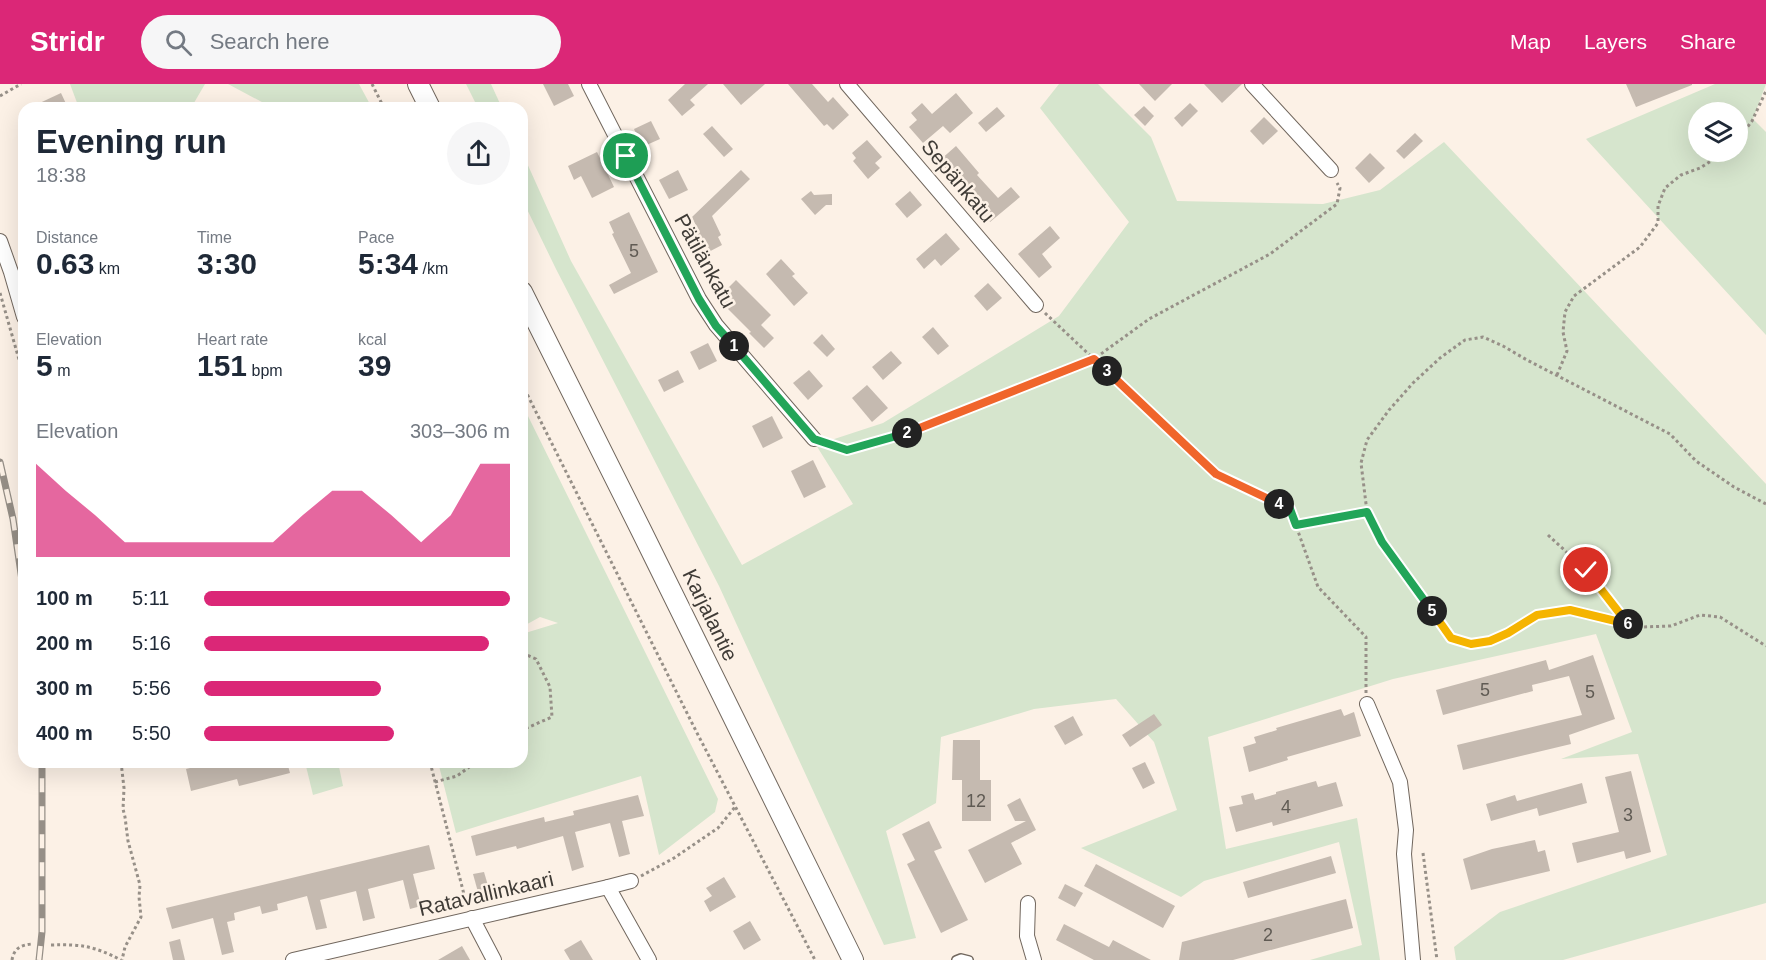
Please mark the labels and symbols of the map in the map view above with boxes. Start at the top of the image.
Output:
pin [600,130,651,181]
street label: Sepänkatu [917,135,999,227]
street label: Pätilänkatu [670,210,741,312]
house number: 5 [629,241,639,261]
pin: 1 [719,331,749,361]
pin: 3 [1092,356,1122,386]
pin: 2 [892,418,922,448]
pin: 4 [1264,489,1294,519]
pin [1560,544,1611,595]
street label: Karjalantie [678,565,743,664]
pin: 5 [1417,596,1447,626]
pin: 6 [1613,609,1643,639]
house number: 5 [1480,680,1490,700]
house number: 5 [1585,682,1595,702]
house number: 12 [966,791,986,811]
house number: 4 [1281,797,1291,817]
house number: 3 [1623,805,1633,825]
street label: Ratavallinkaari [416,867,556,920]
house number: 2 [1263,925,1273,945]

